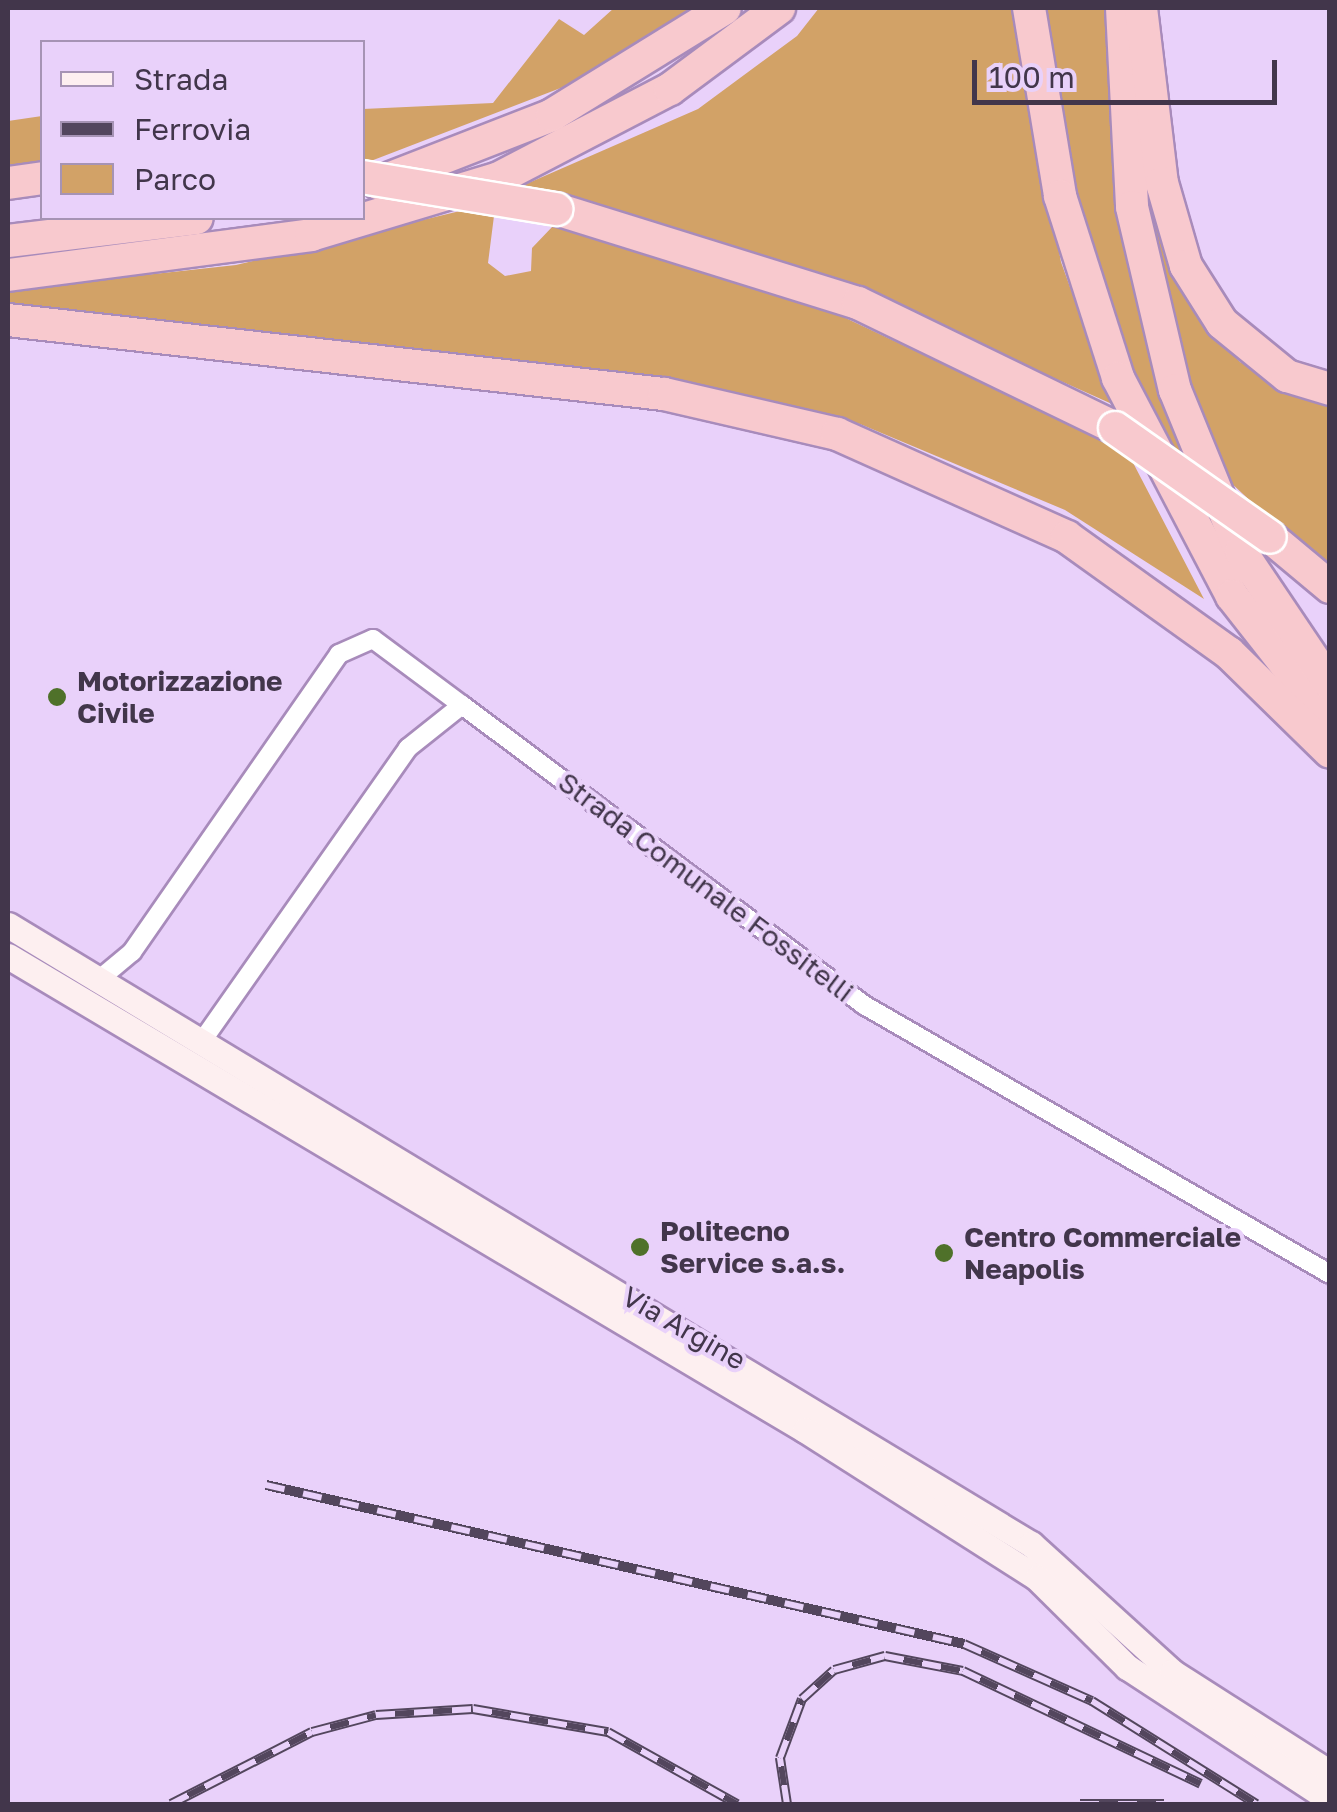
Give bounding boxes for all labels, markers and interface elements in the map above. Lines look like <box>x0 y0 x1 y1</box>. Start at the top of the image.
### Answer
legend <box>40 40 365 220</box>
scale bar <box>977 40 1282 102</box>
text: 100 m <box>989 59 1075 95</box>
text: Strada <box>134 61 228 97</box>
text: Ferrovia <box>134 111 251 147</box>
text: Parco <box>134 161 216 197</box>
place label: Motorizzazione Civile <box>77 664 282 730</box>
marker: Motorizzazione Civile <box>46 686 68 708</box>
street label: Strada Comunale Fossitelli <box>552 765 860 1009</box>
place label: Politecno Service s.a.s. <box>660 1214 845 1280</box>
place label: Centro Commerciale Neapolis <box>964 1220 1241 1286</box>
marker: Politecno Service s.a.s. <box>629 1236 651 1258</box>
marker: Centro Commerciale Neapolis <box>933 1242 955 1264</box>
street label: Via Argine <box>616 1279 752 1377</box>

